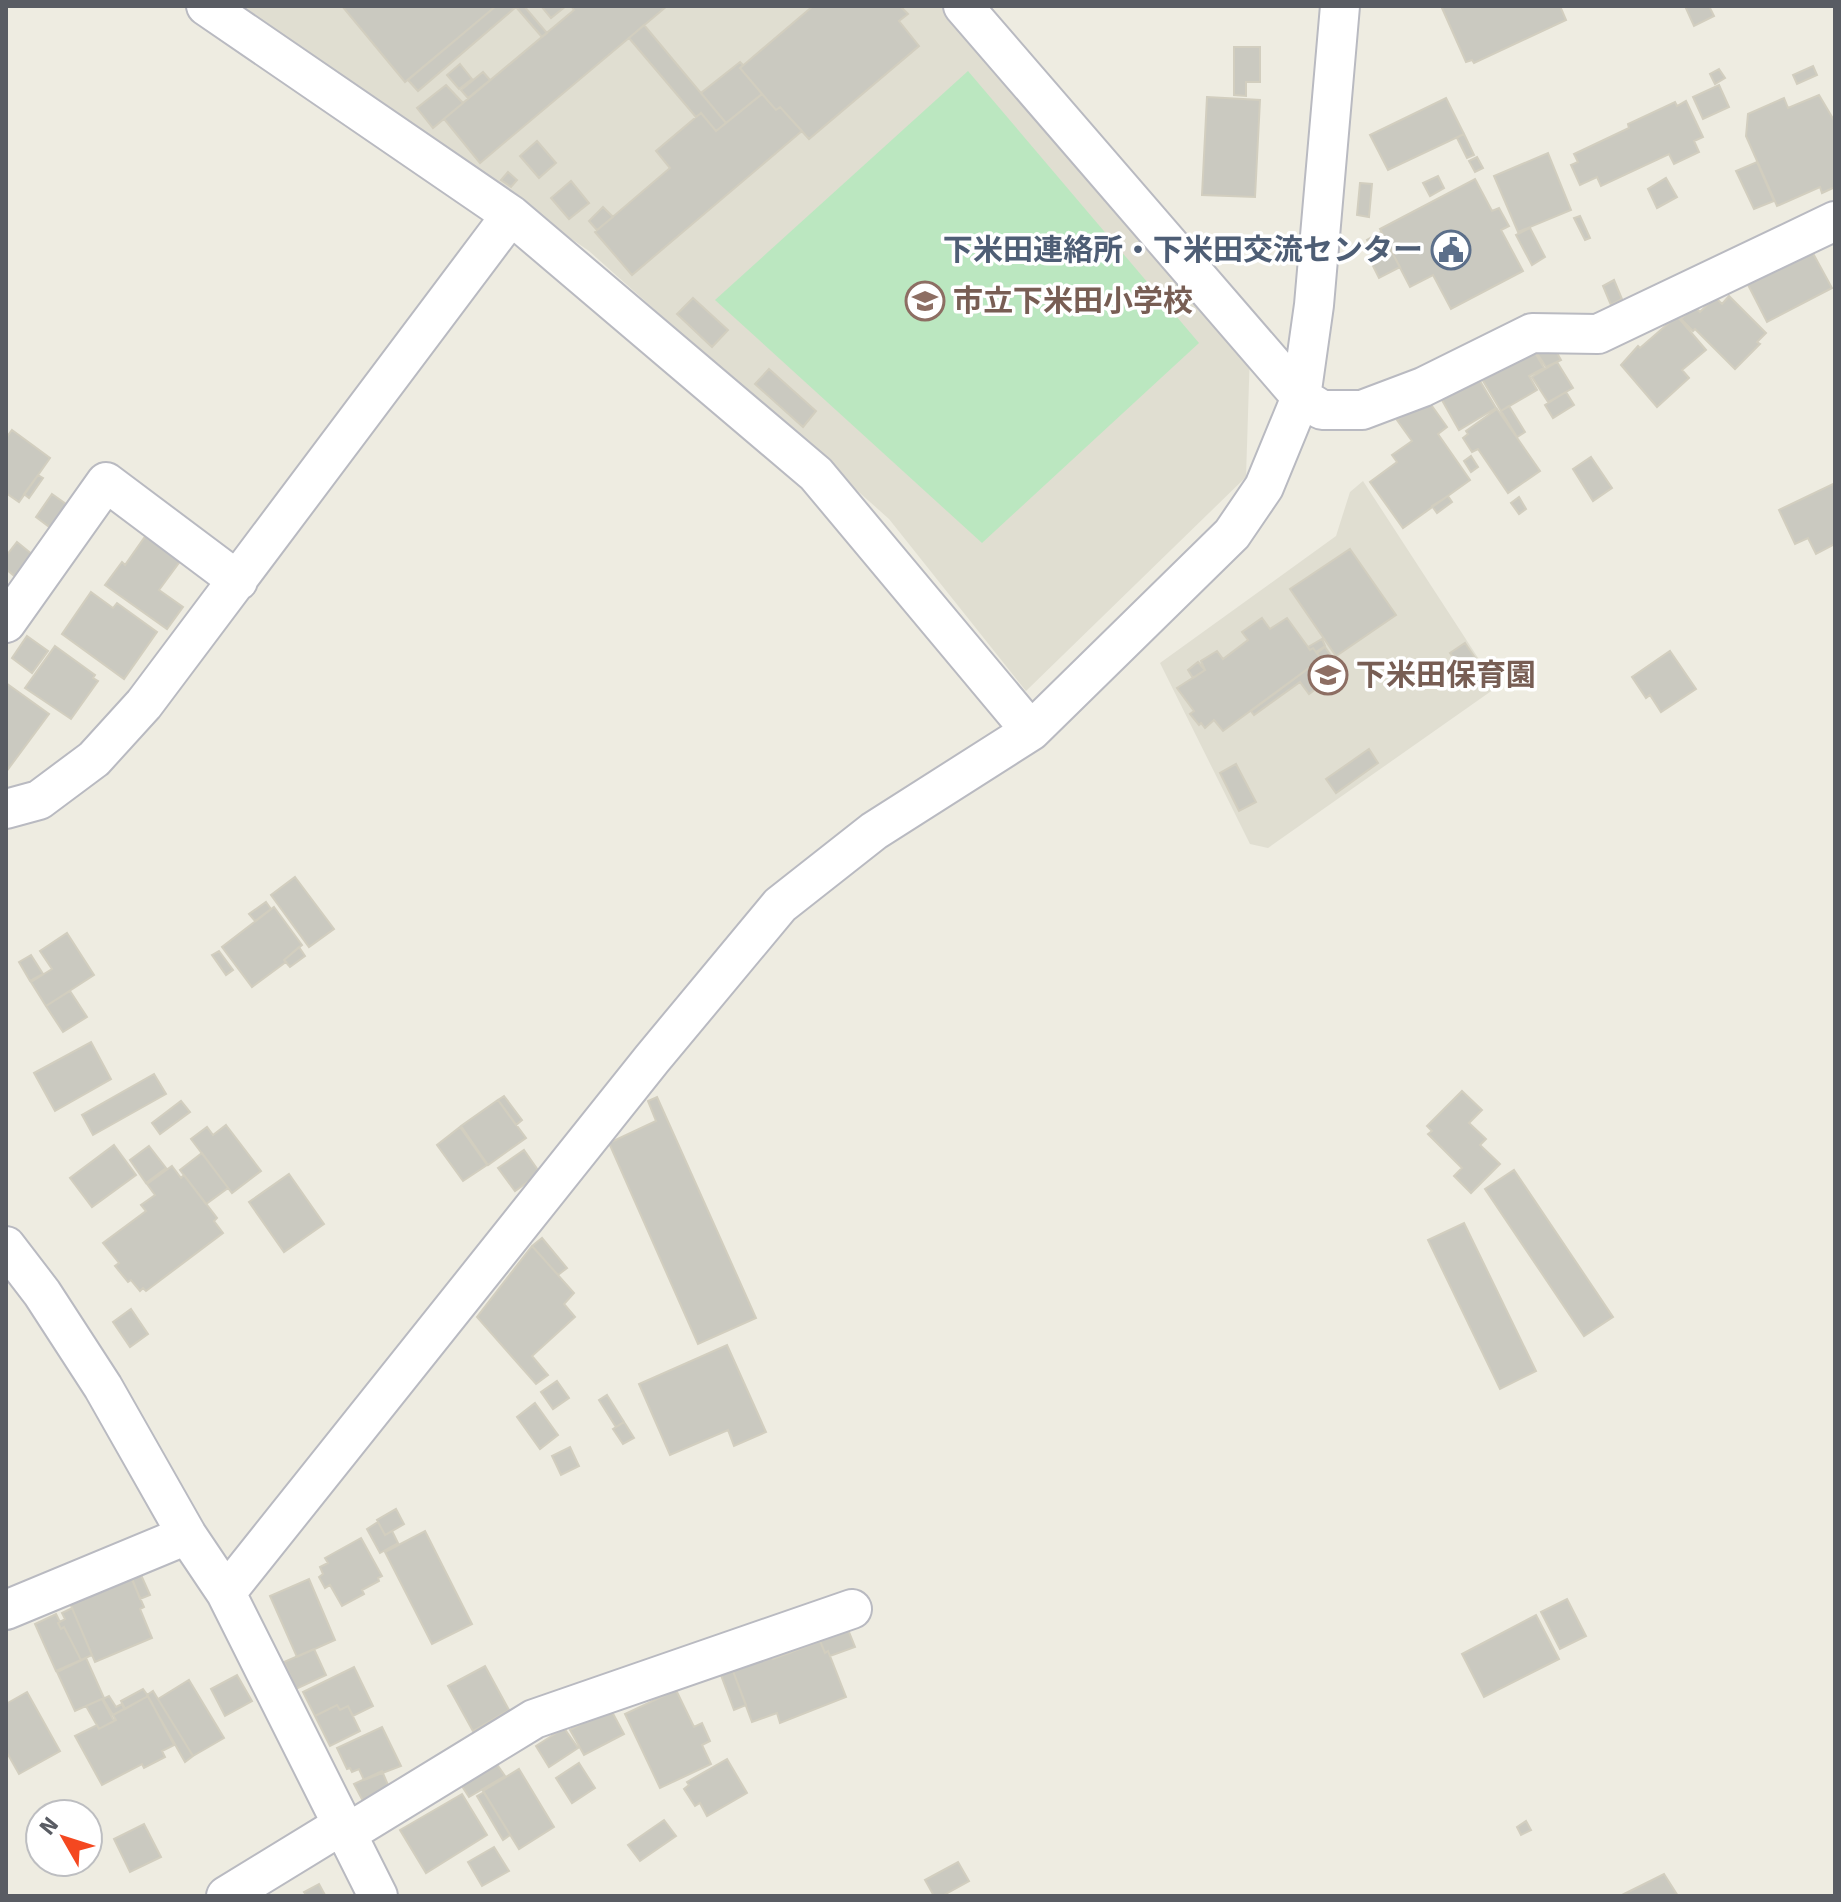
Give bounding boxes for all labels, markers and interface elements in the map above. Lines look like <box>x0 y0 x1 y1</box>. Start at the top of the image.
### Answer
public building icon: 下米田連絡所・下米田交流センター <box>1430 229 1472 271</box>
place label: 下米田連絡所・下米田交流センター <box>943 232 1423 269</box>
school or university icon: 市立下米田小学校 <box>904 280 946 322</box>
place label: 市立下米田小学校 <box>953 283 1193 320</box>
school or university icon: 下米田保育園 <box>1307 654 1349 696</box>
place label: 下米田保育園 <box>1356 657 1536 694</box>
north arrow <box>24 1798 104 1878</box>
text: N <box>34 1811 64 1840</box>

